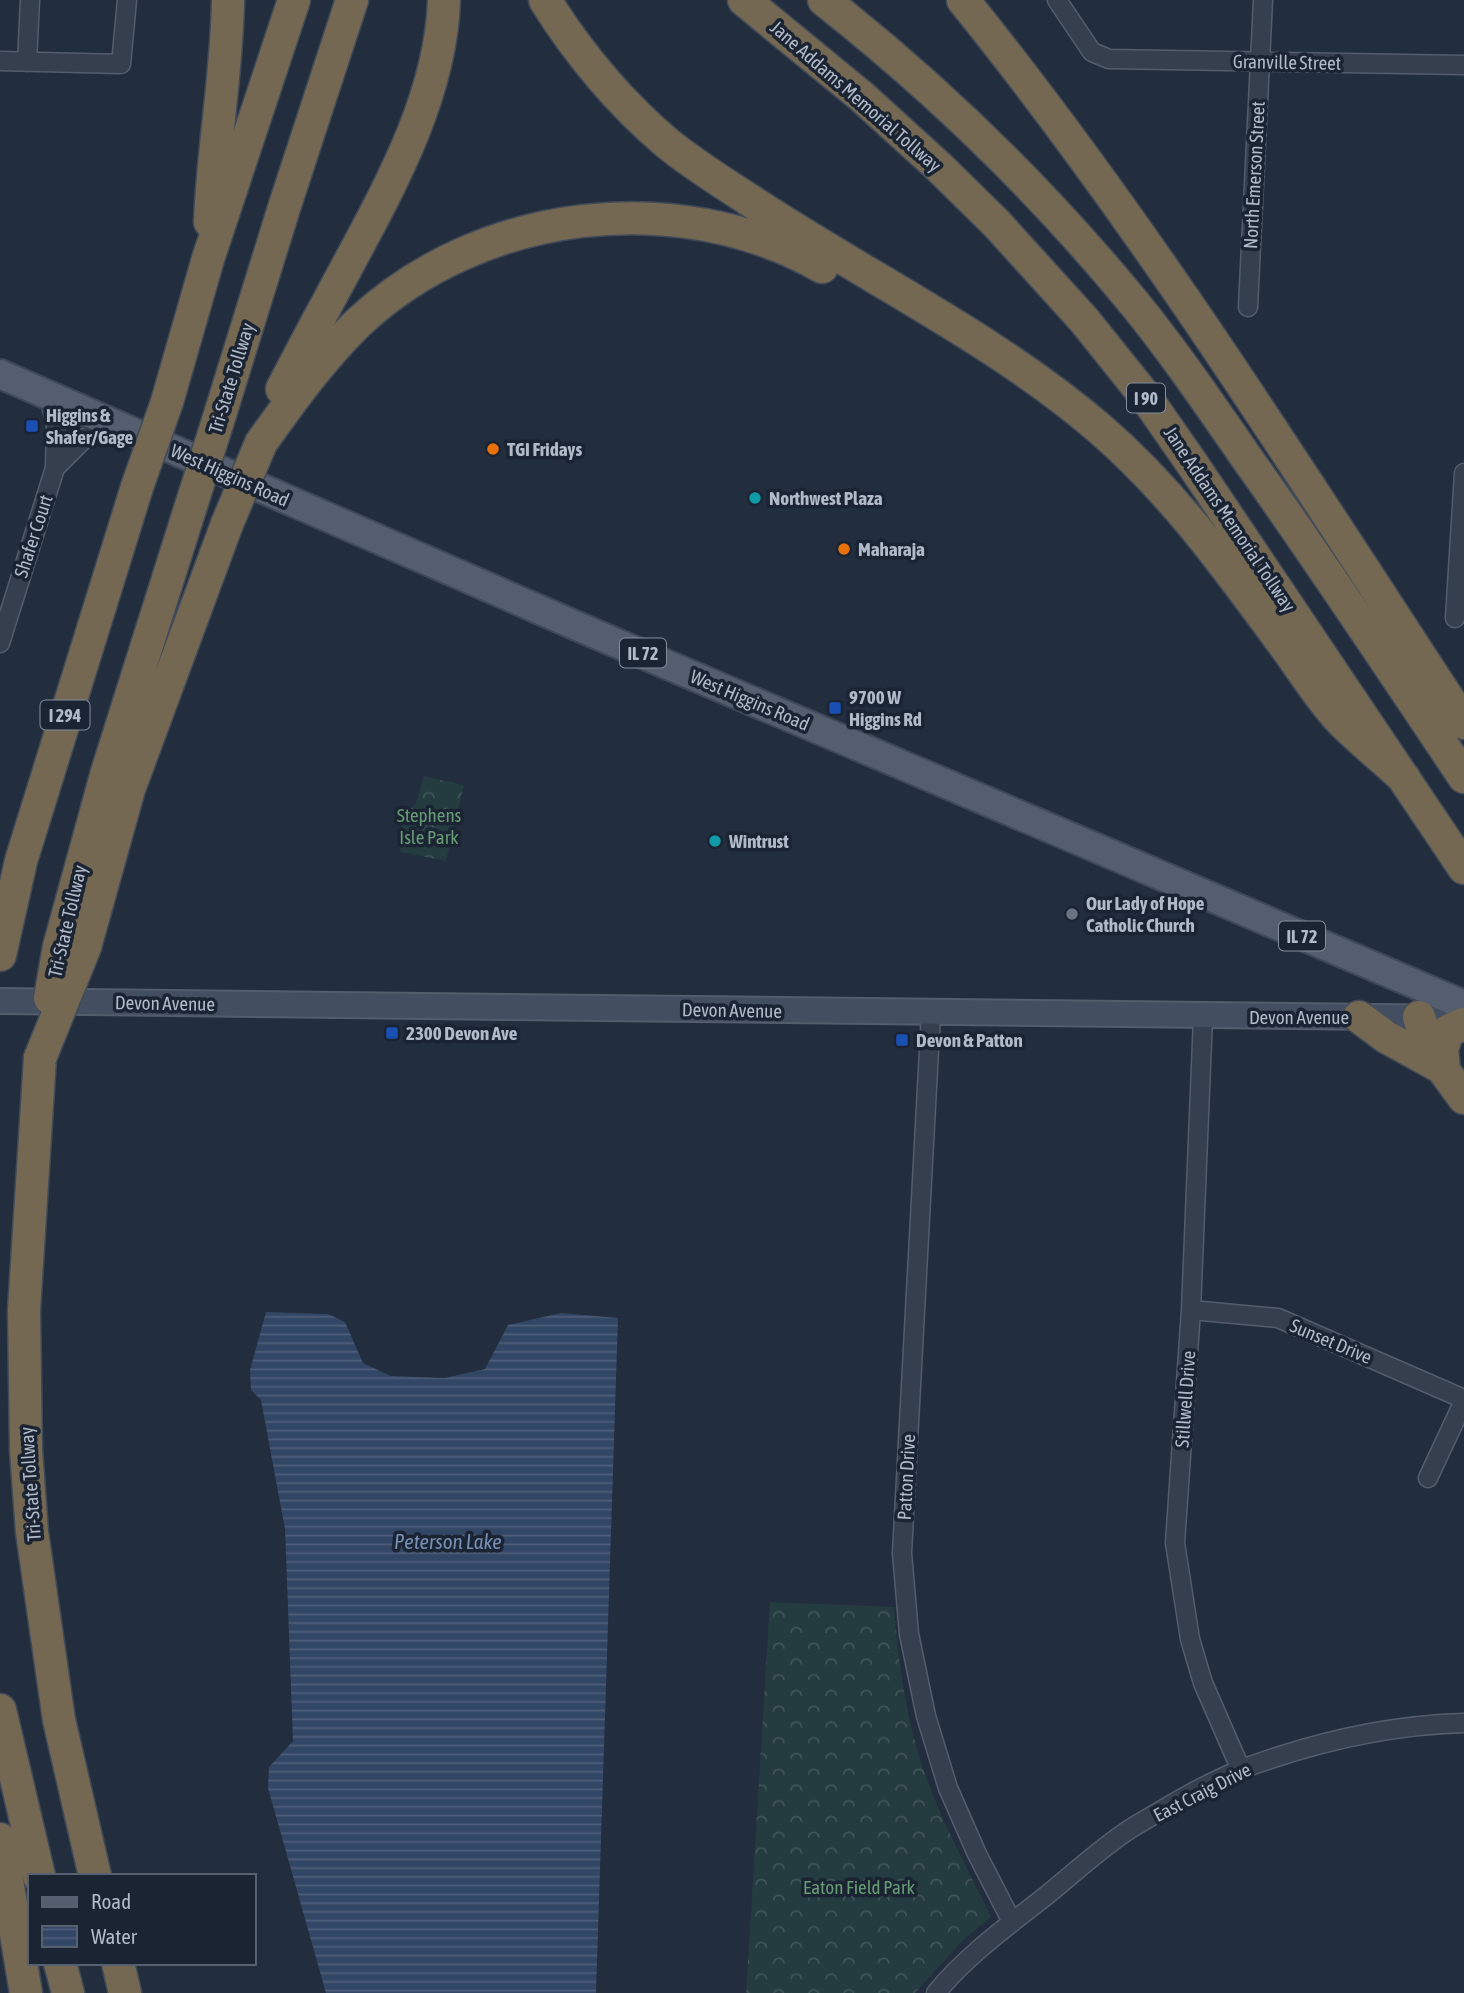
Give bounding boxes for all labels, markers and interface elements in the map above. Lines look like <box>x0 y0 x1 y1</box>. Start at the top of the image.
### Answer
street label: Jane Addams Memorial Tollway <box>766 16 946 176</box>
street label: Granville Street <box>1233 50 1341 74</box>
street label: North Emerson Street <box>1239 101 1269 249</box>
street label: Tri-State Tollway <box>204 320 258 436</box>
road number: I 90 <box>1127 384 1165 412</box>
place label: Higgins & Shafer/Gage <box>46 404 134 448</box>
marker: Higgins & Shafer/Gage <box>24 418 40 434</box>
street label: Jane Addams Memorial Tollway <box>1160 422 1300 616</box>
place label: TGI Fridays <box>507 438 582 460</box>
street label: West Higgins Road <box>167 439 293 511</box>
marker: TGI Fridays <box>485 441 501 457</box>
place label: Northwest Plaza <box>769 487 883 509</box>
marker: Northwest Plaza <box>747 490 763 506</box>
street label: Shafer Court <box>9 492 57 580</box>
place label: Maharaja <box>858 538 925 560</box>
marker: Maharaja <box>836 541 852 557</box>
road number: IL 72 <box>620 638 666 668</box>
street label: West Higgins Road <box>687 665 813 735</box>
place label: 9700 W Higgins Rd <box>849 686 922 730</box>
road number: I 294 <box>41 700 90 730</box>
marker: 9700 W Higgins Rd <box>827 700 843 716</box>
park label: Stephens Isle Park <box>397 804 462 848</box>
place label: Wintrust <box>728 830 789 852</box>
marker: Wintrust <box>707 833 723 849</box>
street label: Tri-State Tollway <box>43 863 91 979</box>
place label: Our Lady of Hope Catholic Church <box>1086 892 1205 936</box>
marker: Our Lady of Hope Catholic Church <box>1064 906 1080 922</box>
road number: IL 72 <box>1279 922 1325 951</box>
street label: Devon Avenue <box>115 991 215 1015</box>
street label: Devon Avenue <box>682 998 782 1022</box>
street label: Devon Avenue <box>1249 1006 1349 1028</box>
place label: 2300 Devon Ave <box>406 1022 518 1044</box>
marker: 2300 Devon Ave <box>384 1025 400 1041</box>
place label: Devon & Patton <box>916 1029 1023 1051</box>
marker: Devon & Patton <box>894 1032 910 1048</box>
street label: Sunset Drive <box>1287 1314 1375 1368</box>
street label: Stillwell Drive <box>1171 1350 1199 1448</box>
street label: Tri-State Tollway <box>15 1426 45 1542</box>
street label: Patton Drive <box>893 1433 919 1521</box>
water label: Peterson Lake <box>394 1529 502 1553</box>
street label: East Craig Drive <box>1150 1758 1254 1826</box>
legend <box>28 1874 256 1965</box>
park label: Eaton Field Park <box>803 1876 916 1898</box>
text: Road <box>91 1889 131 1913</box>
text: Water <box>91 1924 138 1948</box>

